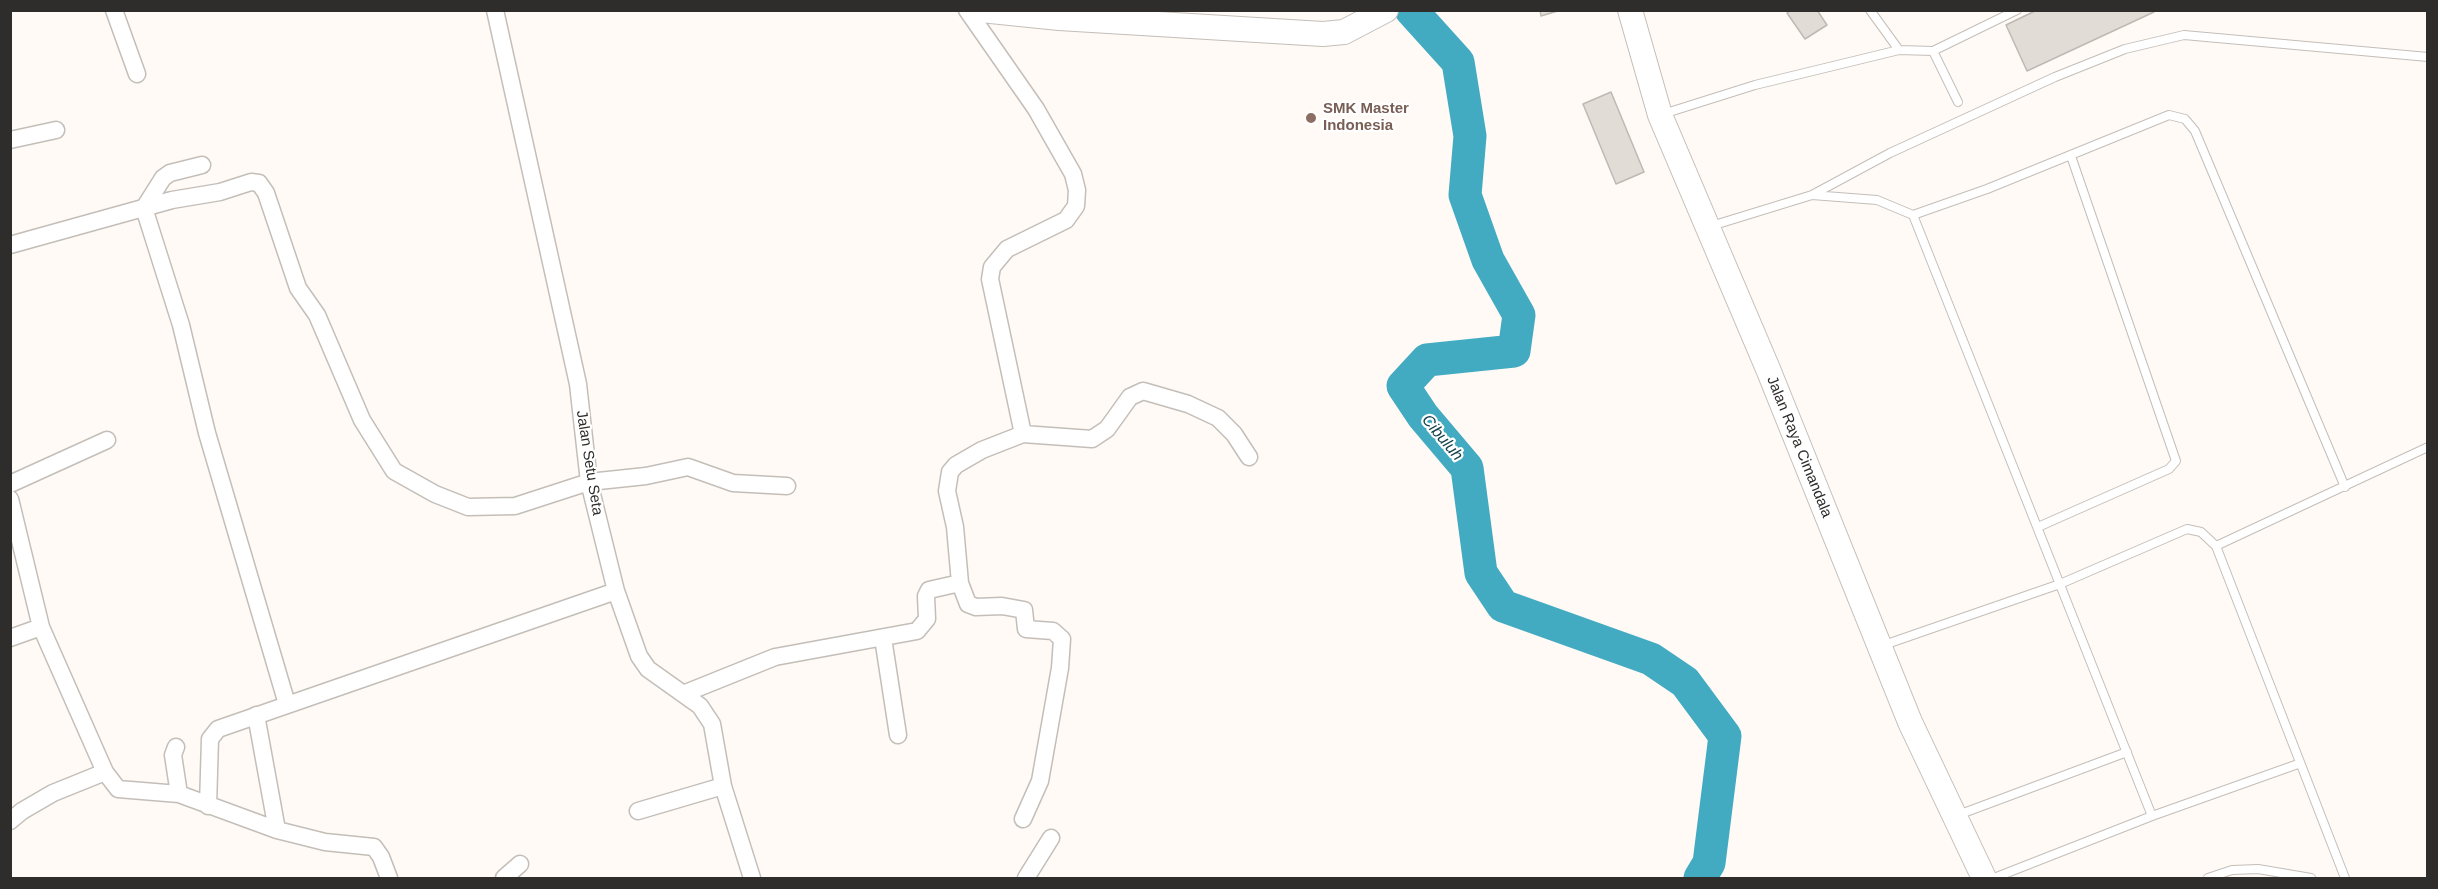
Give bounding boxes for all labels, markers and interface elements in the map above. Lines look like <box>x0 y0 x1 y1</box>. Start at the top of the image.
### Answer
place label: SMK Master Indonesia <box>1323 100 1409 135</box>
marker: SMK Master Indonesia <box>1304 111 1318 125</box>
street label: Jalan Raya Cimandala <box>1762 374 1836 520</box>
street label: Jalan Setu Seta <box>572 409 606 517</box>
water label: Cibuluh <box>1417 411 1467 465</box>

